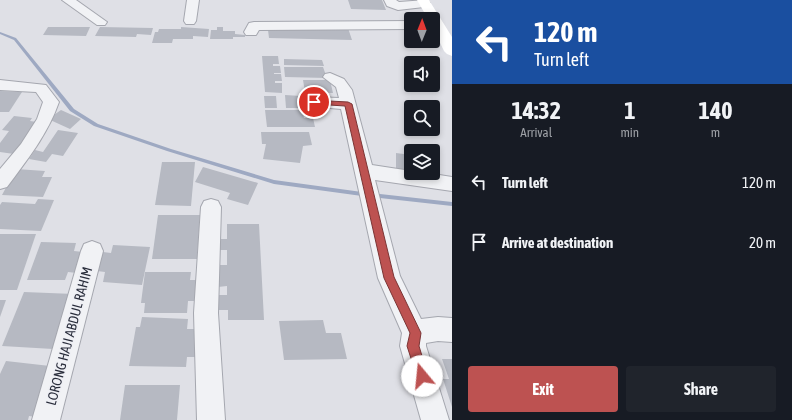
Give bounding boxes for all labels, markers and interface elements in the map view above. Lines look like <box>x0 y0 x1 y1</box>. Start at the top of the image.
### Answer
north arrow <box>404 12 440 48</box>
map controls <box>404 12 440 180</box>
icon: left <box>468 16 520 68</box>
text: 120 m <box>534 16 597 48</box>
text: Turn left <box>534 49 589 70</box>
button: sound <box>404 56 440 92</box>
pin <box>297 85 331 119</box>
icon: arrive <box>303 91 325 113</box>
text: 14:32 <box>512 97 561 124</box>
text: 1 <box>624 97 635 124</box>
text: 140 <box>699 97 732 124</box>
button: search <box>404 100 440 136</box>
text: Arrival <box>520 125 552 140</box>
text: min <box>620 125 639 140</box>
text: m <box>711 125 720 140</box>
button: layers <box>404 144 440 180</box>
icon: left <box>468 171 490 193</box>
text: Turn left <box>502 174 548 191</box>
text: 120 m <box>742 174 776 191</box>
icon: arrive <box>468 231 490 253</box>
text: Arrive at destination <box>502 234 613 251</box>
text: 20 m <box>749 234 776 251</box>
street label: LORONG HAJI ABDUL RAHIM <box>43 265 95 407</box>
position arrow <box>401 355 443 397</box>
button: Exit <box>468 366 618 412</box>
button: Share <box>626 366 776 412</box>

